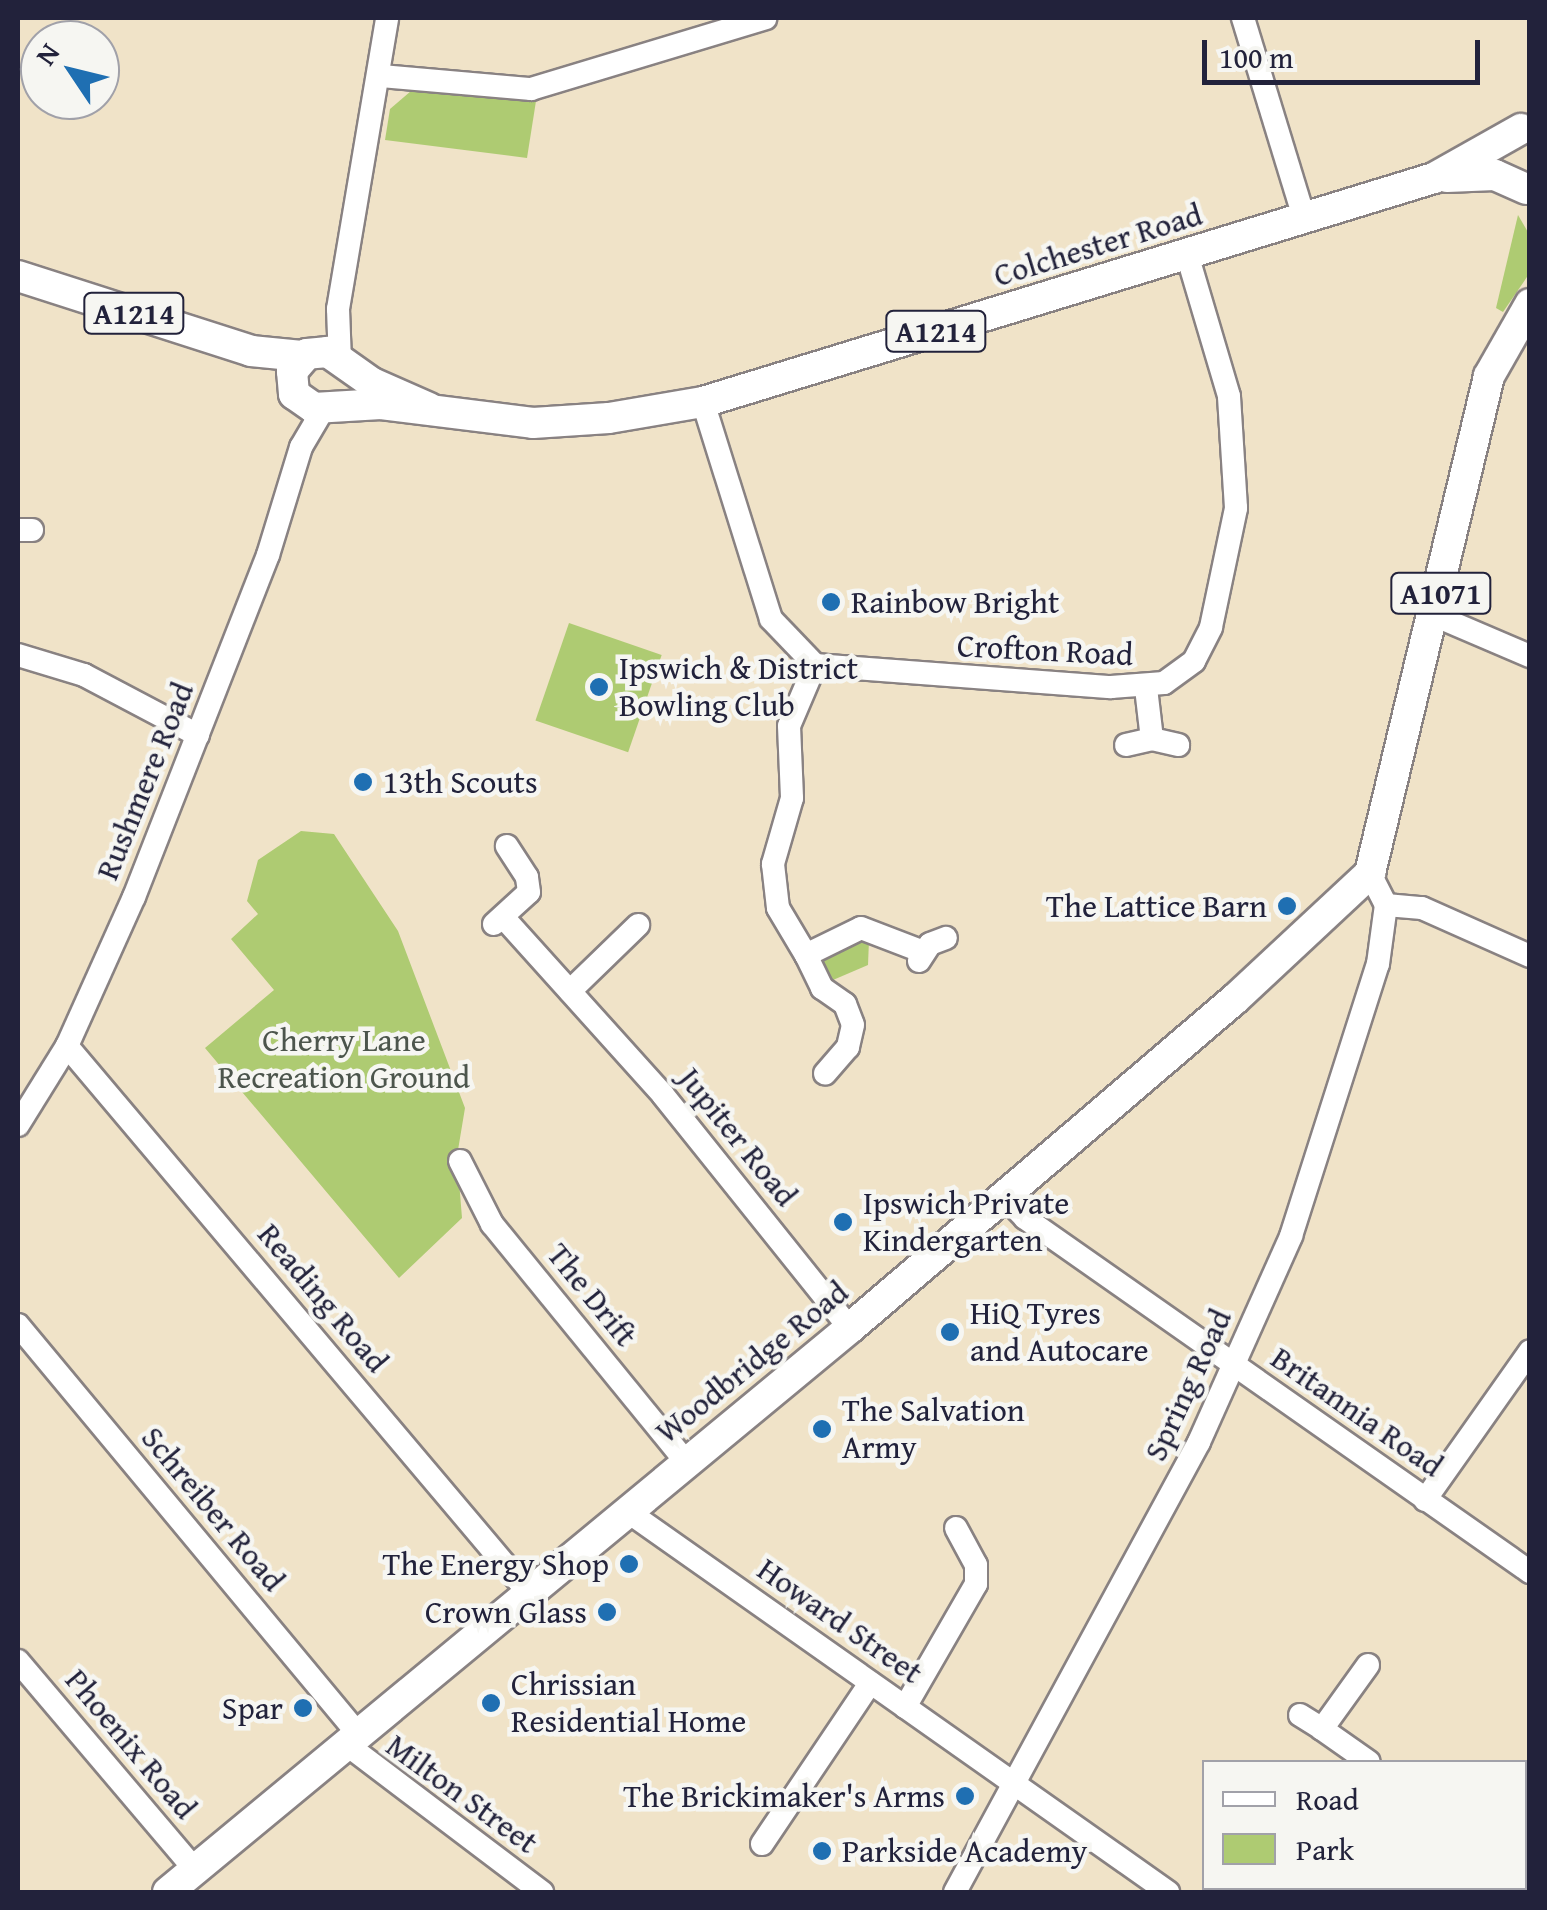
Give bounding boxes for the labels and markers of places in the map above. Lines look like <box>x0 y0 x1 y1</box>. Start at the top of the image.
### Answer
place label: Rainbow Bright <box>851 583 1059 621</box>
marker: Rainbow Bright <box>820 591 842 613</box>
place label: Ipswich & District Bowling Club <box>619 650 858 725</box>
marker: Ipswich & District Bowling Club <box>588 676 610 698</box>
place label: 13th Scouts <box>383 763 538 801</box>
marker: 13th Scouts <box>352 771 374 793</box>
place label: The Lattice Barn <box>1046 887 1267 925</box>
marker: The Lattice Barn <box>1276 895 1298 917</box>
place label: Ipswich Private Kindergarten <box>863 1185 1069 1260</box>
marker: Ipswich Private Kindergarten <box>832 1211 854 1233</box>
place label: HiQ Tyres and Autocare <box>970 1295 1149 1370</box>
marker: HiQ Tyres and Autocare <box>939 1321 961 1343</box>
place label: The Salvation Army <box>842 1392 1025 1467</box>
marker: The Salvation Army <box>811 1418 833 1440</box>
place label: The Energy Shop <box>383 1545 609 1583</box>
marker: The Energy Shop <box>618 1553 640 1575</box>
place label: Crown Glass <box>425 1593 587 1631</box>
marker: Crown Glass <box>596 1601 618 1623</box>
place label: Chrissian Residential Home <box>511 1666 746 1741</box>
place label: Spar <box>222 1689 283 1727</box>
marker: Chrissian Residential Home <box>480 1692 502 1714</box>
marker: Spar <box>292 1697 314 1719</box>
place label: The Brickimaker's Arms <box>623 1777 945 1815</box>
marker: The Brickimaker's Arms <box>954 1785 976 1807</box>
place label: Parkside Academy <box>842 1832 1087 1870</box>
marker: Parkside Academy <box>811 1840 833 1862</box>

